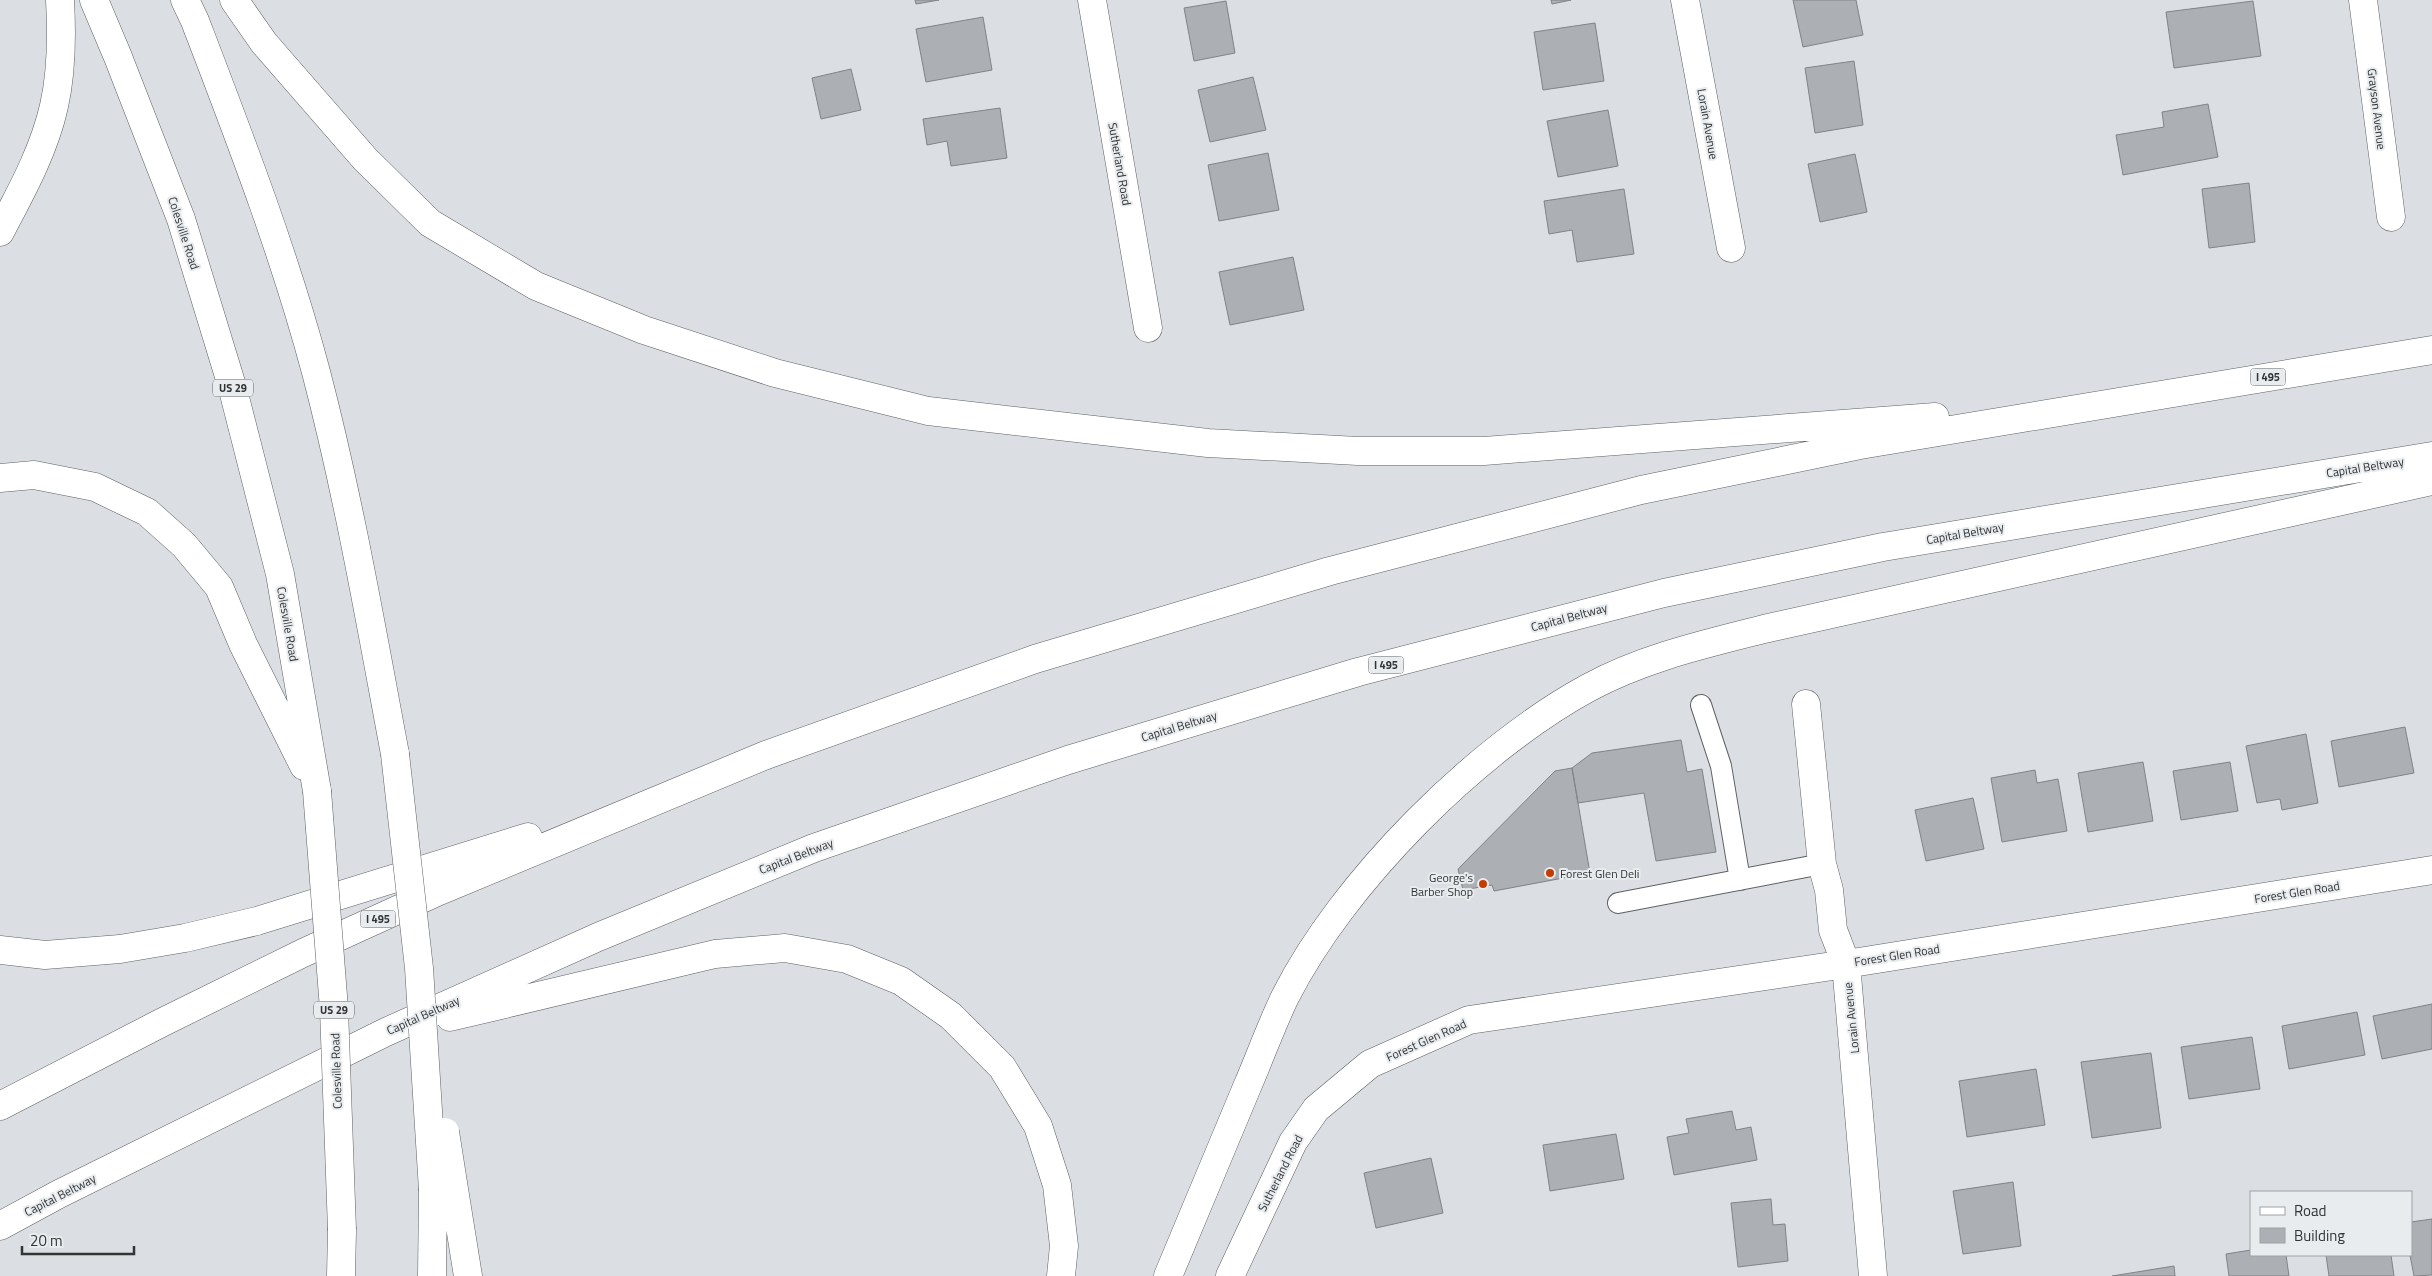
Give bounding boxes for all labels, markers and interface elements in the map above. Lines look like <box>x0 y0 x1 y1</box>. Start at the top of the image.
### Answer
street label: Grayson Avenue <box>2363 67 2391 151</box>
street label: Lorain Avenue <box>1692 87 1724 161</box>
street label: Sutherland Road <box>1103 121 1137 207</box>
street label: Colesville Road <box>163 194 205 272</box>
road number: I 495 <box>2250 368 2286 386</box>
road number: US 29 <box>213 379 253 396</box>
street label: Capital Beltway <box>2325 451 2405 483</box>
street label: Capital Beltway <box>1925 517 2005 549</box>
street label: Colesville Road <box>272 585 304 663</box>
street label: Capital Beltway <box>1529 598 1610 636</box>
road number: I 495 <box>1368 656 1404 674</box>
street label: Capital Beltway <box>1139 705 1219 747</box>
street label: Capital Beltway <box>756 833 836 879</box>
place label: Forest Glen Deli <box>1560 864 1639 883</box>
marker: Forest Glen Deli <box>1544 867 1556 879</box>
place label: George's Barber Shop <box>1411 868 1473 901</box>
street label: Forest Glen Road <box>2253 876 2341 908</box>
marker: George's Barber Shop <box>1477 878 1489 890</box>
road number: I 495 <box>360 911 396 928</box>
street label: Forest Glen Road <box>1853 939 1941 971</box>
street label: Lorain Avenue <box>1838 981 1864 1055</box>
street label: Capital Beltway <box>383 990 463 1040</box>
road number: US 29 <box>314 1002 354 1018</box>
street label: Forest Glen Road <box>1383 1014 1469 1066</box>
street label: Colesville Road <box>325 1033 347 1109</box>
street label: Sutherland Road <box>1252 1131 1308 1215</box>
street label: Capital Beltway <box>21 1169 99 1221</box>
legend <box>2250 1191 2412 1256</box>
text: Road <box>2294 1199 2326 1222</box>
scale bar <box>22 1224 135 1256</box>
text: Building <box>2294 1224 2345 1247</box>
text: 20 m <box>30 1229 63 1252</box>

